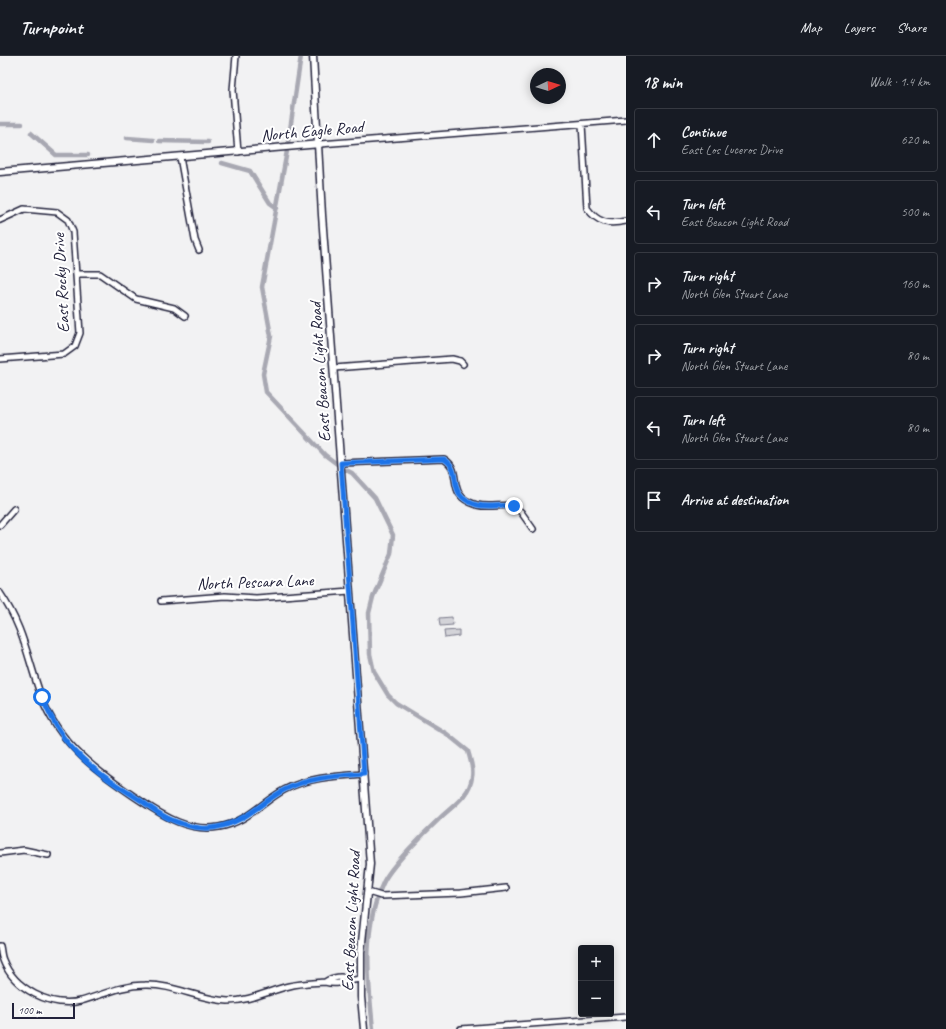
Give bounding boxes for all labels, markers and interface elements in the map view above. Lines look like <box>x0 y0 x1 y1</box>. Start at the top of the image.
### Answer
text: Turnpoint <box>20 16 82 40</box>
text: Map <box>800 19 822 36</box>
text: Layers <box>844 19 875 36</box>
text: Share <box>897 19 926 36</box>
north arrow <box>530 68 566 104</box>
text: 18 min <box>642 72 682 93</box>
text: Walk · 1.4 km <box>869 74 930 90</box>
street label: North Eagle Road <box>260 116 366 146</box>
text: Continue <box>681 123 726 142</box>
icon: ahead <box>643 129 665 151</box>
text: 620 m <box>901 132 929 148</box>
text: East Los Luceros Drive <box>681 142 782 158</box>
text: Turn left <box>681 195 724 214</box>
icon: left <box>643 201 665 223</box>
text: 500 m <box>901 204 929 220</box>
text: East Beacon Light Road <box>681 214 788 230</box>
street label: East Rocky Drive <box>48 231 74 333</box>
text: Turn right <box>681 267 734 286</box>
icon: right <box>643 273 665 295</box>
text: 160 m <box>901 276 929 292</box>
text: North Glen Stuart Lane <box>681 286 787 302</box>
street label: East Beacon Light Road <box>304 298 335 443</box>
text: Turn right <box>681 339 734 358</box>
icon: right <box>643 345 665 367</box>
text: 80 m <box>907 348 929 364</box>
text: North Glen Stuart Lane <box>681 358 787 374</box>
text: Turn left <box>681 411 724 430</box>
icon: left <box>643 417 665 439</box>
text: 80 m <box>907 420 929 436</box>
text: North Glen Stuart Lane <box>681 430 787 446</box>
icon: arrive <box>643 489 665 511</box>
text: Arrive at destination <box>681 491 788 510</box>
route end <box>505 497 523 515</box>
street label: North Pescara Lane <box>196 569 315 595</box>
route start <box>33 688 51 706</box>
street label: East Beacon Light Road <box>337 847 365 991</box>
map controls <box>578 945 614 1017</box>
button: + <box>578 945 614 981</box>
button: − <box>578 981 614 1017</box>
scale bar <box>12 1001 75 1020</box>
text: 100 m <box>18 1003 42 1017</box>

